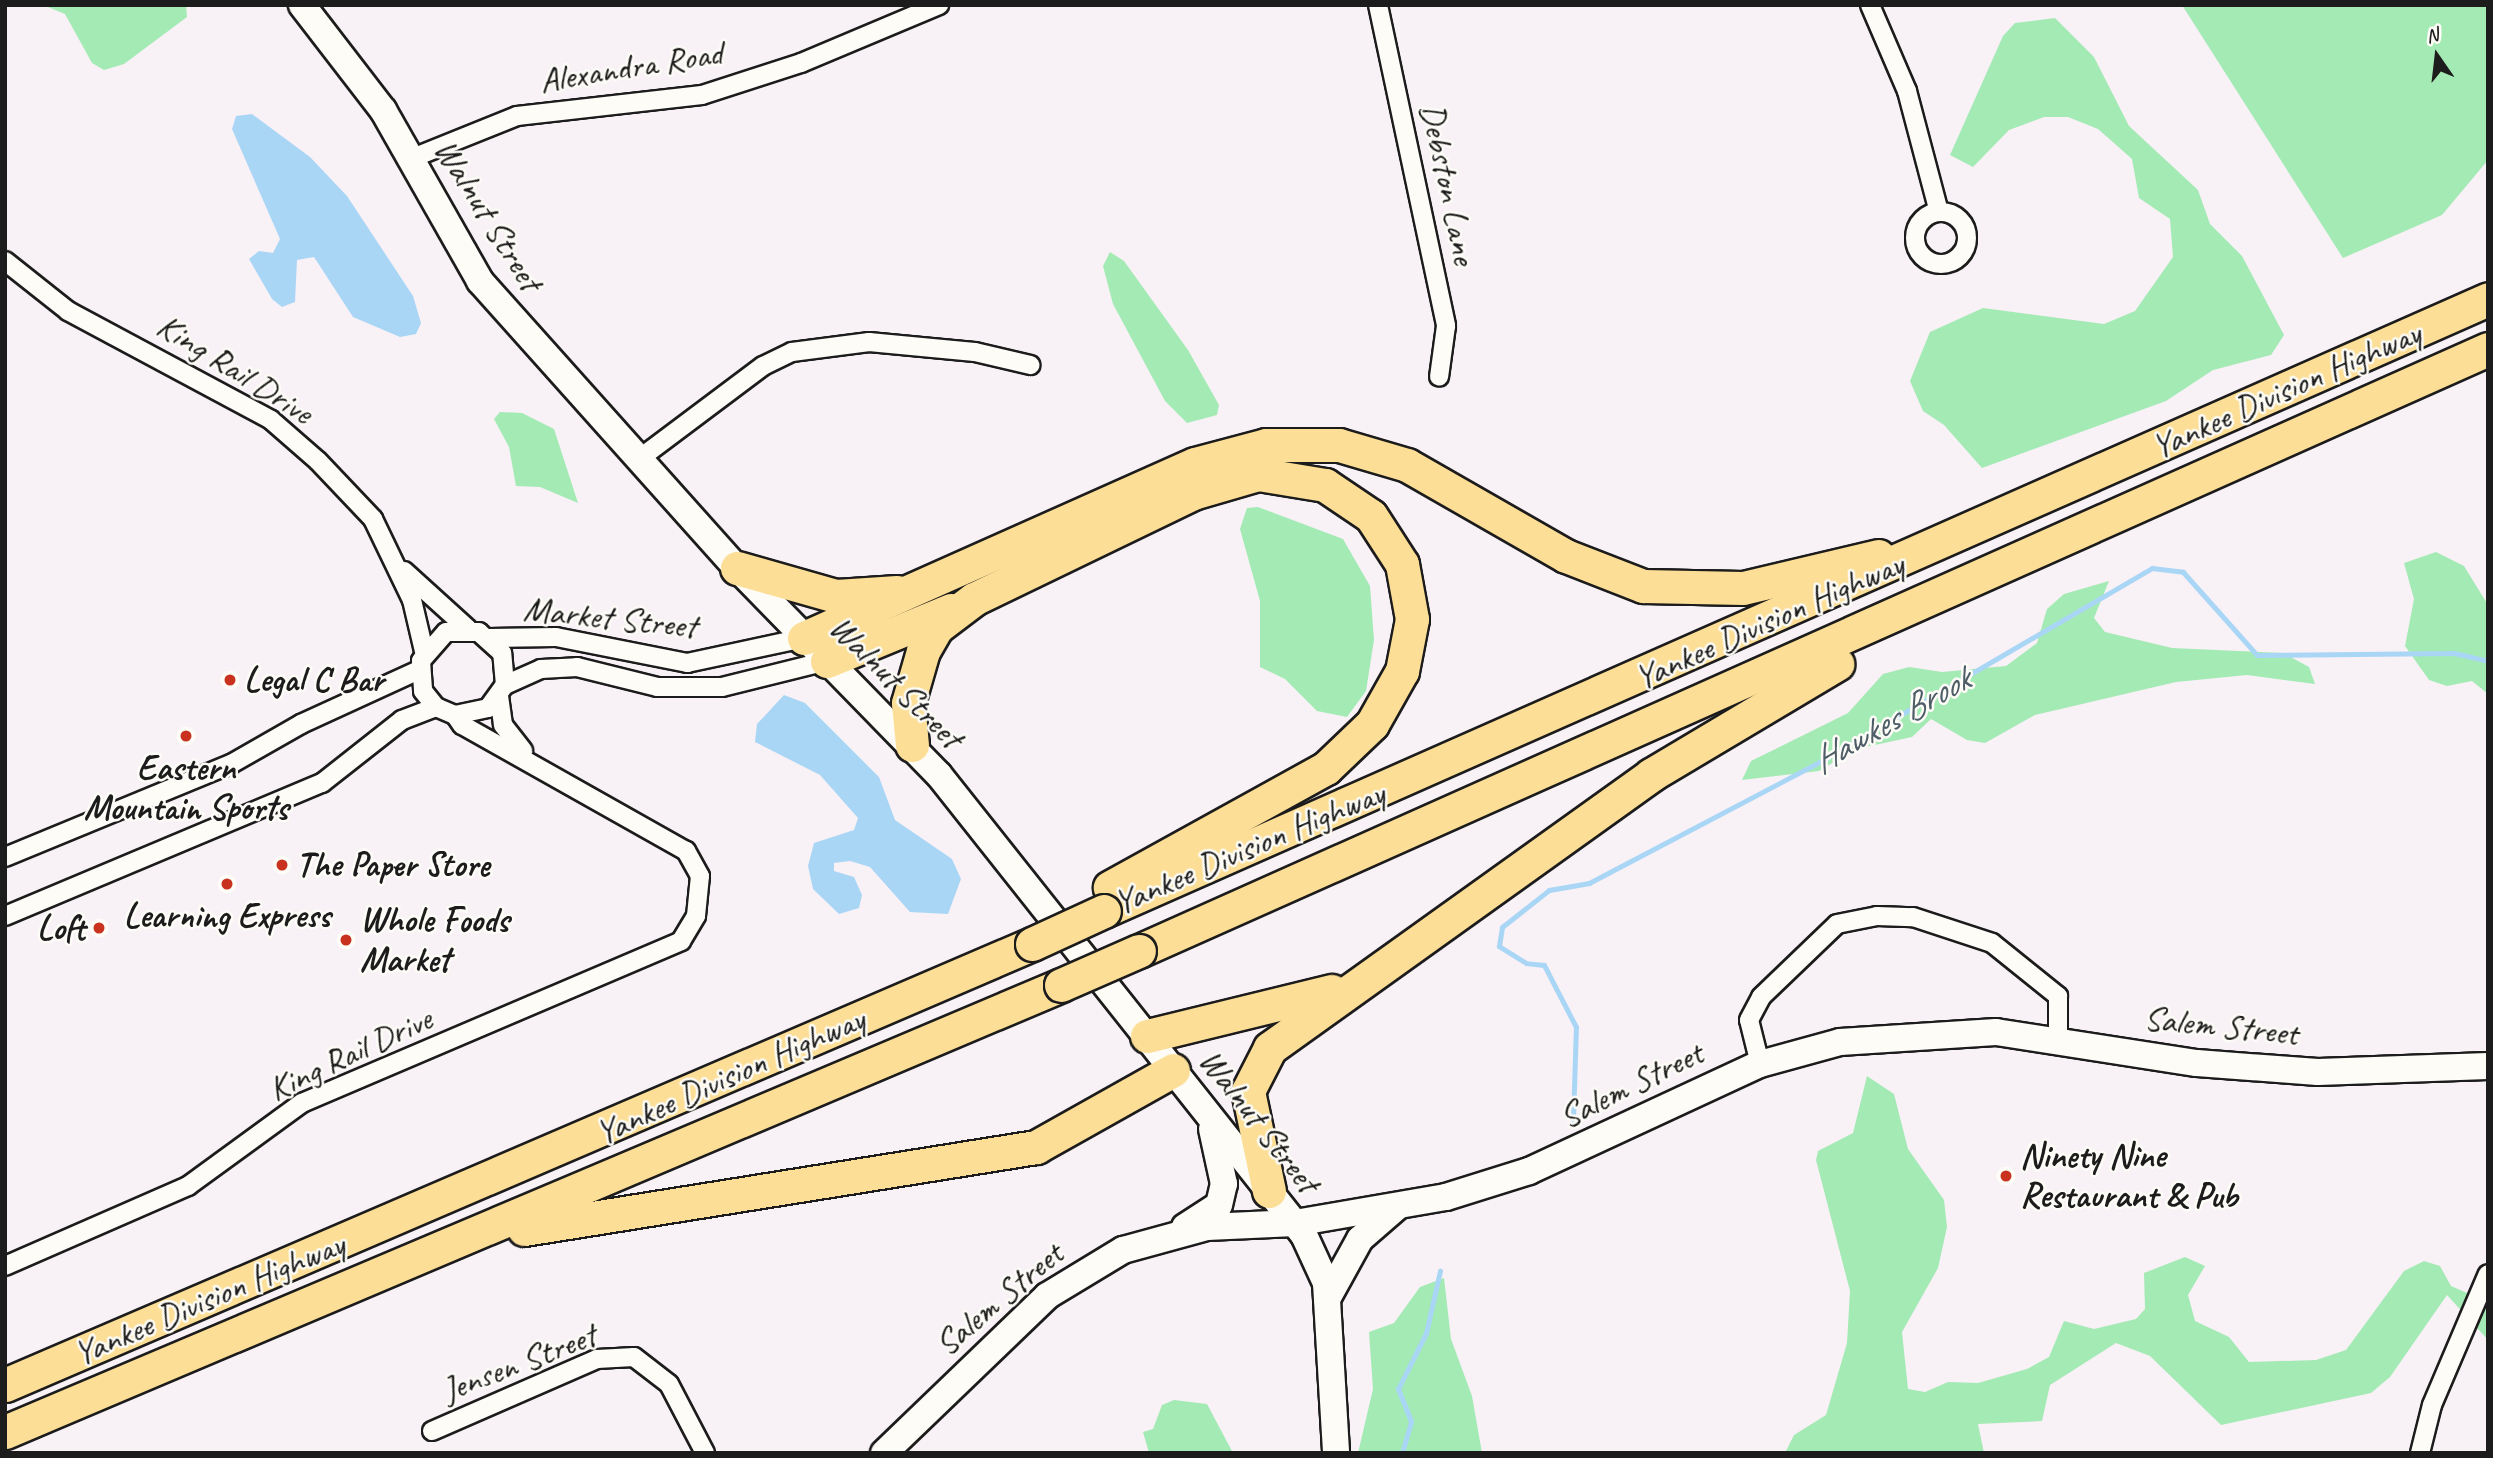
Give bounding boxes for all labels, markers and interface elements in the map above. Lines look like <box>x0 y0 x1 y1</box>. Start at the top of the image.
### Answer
north arrow <box>2402 21 2472 91</box>
text: N <box>2423 23 2441 49</box>
street label: Alexandra Road <box>537 32 725 102</box>
street label: Debston Lane <box>1410 99 1486 269</box>
street label: Walnut Street <box>425 131 551 299</box>
street label: King Rail Drive <box>148 304 322 434</box>
street label: Yankee Division Highway <box>2145 312 2427 468</box>
street label: Yankee Division Highway <box>1628 543 1910 699</box>
street label: Market Street <box>522 588 698 648</box>
street label: Walnut Street <box>821 607 971 757</box>
water label: Hawkes Brook <box>1804 657 1978 783</box>
place label: Legal C Bar <box>244 659 384 701</box>
marker: Legal C Bar <box>222 672 238 688</box>
marker: Eastern Mountain Sports <box>178 728 194 744</box>
place label: Eastern Mountain Sports <box>84 747 288 829</box>
street label: Yankee Division Highway <box>1107 772 1391 924</box>
place label: The Paper Store <box>296 844 493 886</box>
marker: The Paper Store <box>274 857 290 873</box>
marker: Learning Express <box>219 876 235 892</box>
place label: Learning Express <box>124 895 330 937</box>
place label: Whole Foods Market <box>360 899 509 981</box>
place label: Loft <box>37 907 85 949</box>
marker: Loft <box>91 920 107 936</box>
marker: Whole Foods Market <box>338 932 354 948</box>
street label: King Rail Drive <box>260 997 440 1111</box>
street label: Salem Street <box>2142 997 2300 1055</box>
street label: Yankee Division Highway <box>589 998 871 1154</box>
street label: Salem Street <box>1552 1032 1710 1138</box>
street label: Walnut Street <box>1190 1041 1328 1201</box>
place label: Ninety Nine Restaurant & Pub <box>2020 1135 2238 1217</box>
marker: Ninety Nine Restaurant & Pub <box>1998 1168 2014 1184</box>
street label: Yankee Division Highway <box>67 1223 351 1375</box>
street label: Salem Street <box>926 1233 1072 1365</box>
street label: Jensen Street <box>436 1315 602 1411</box>

